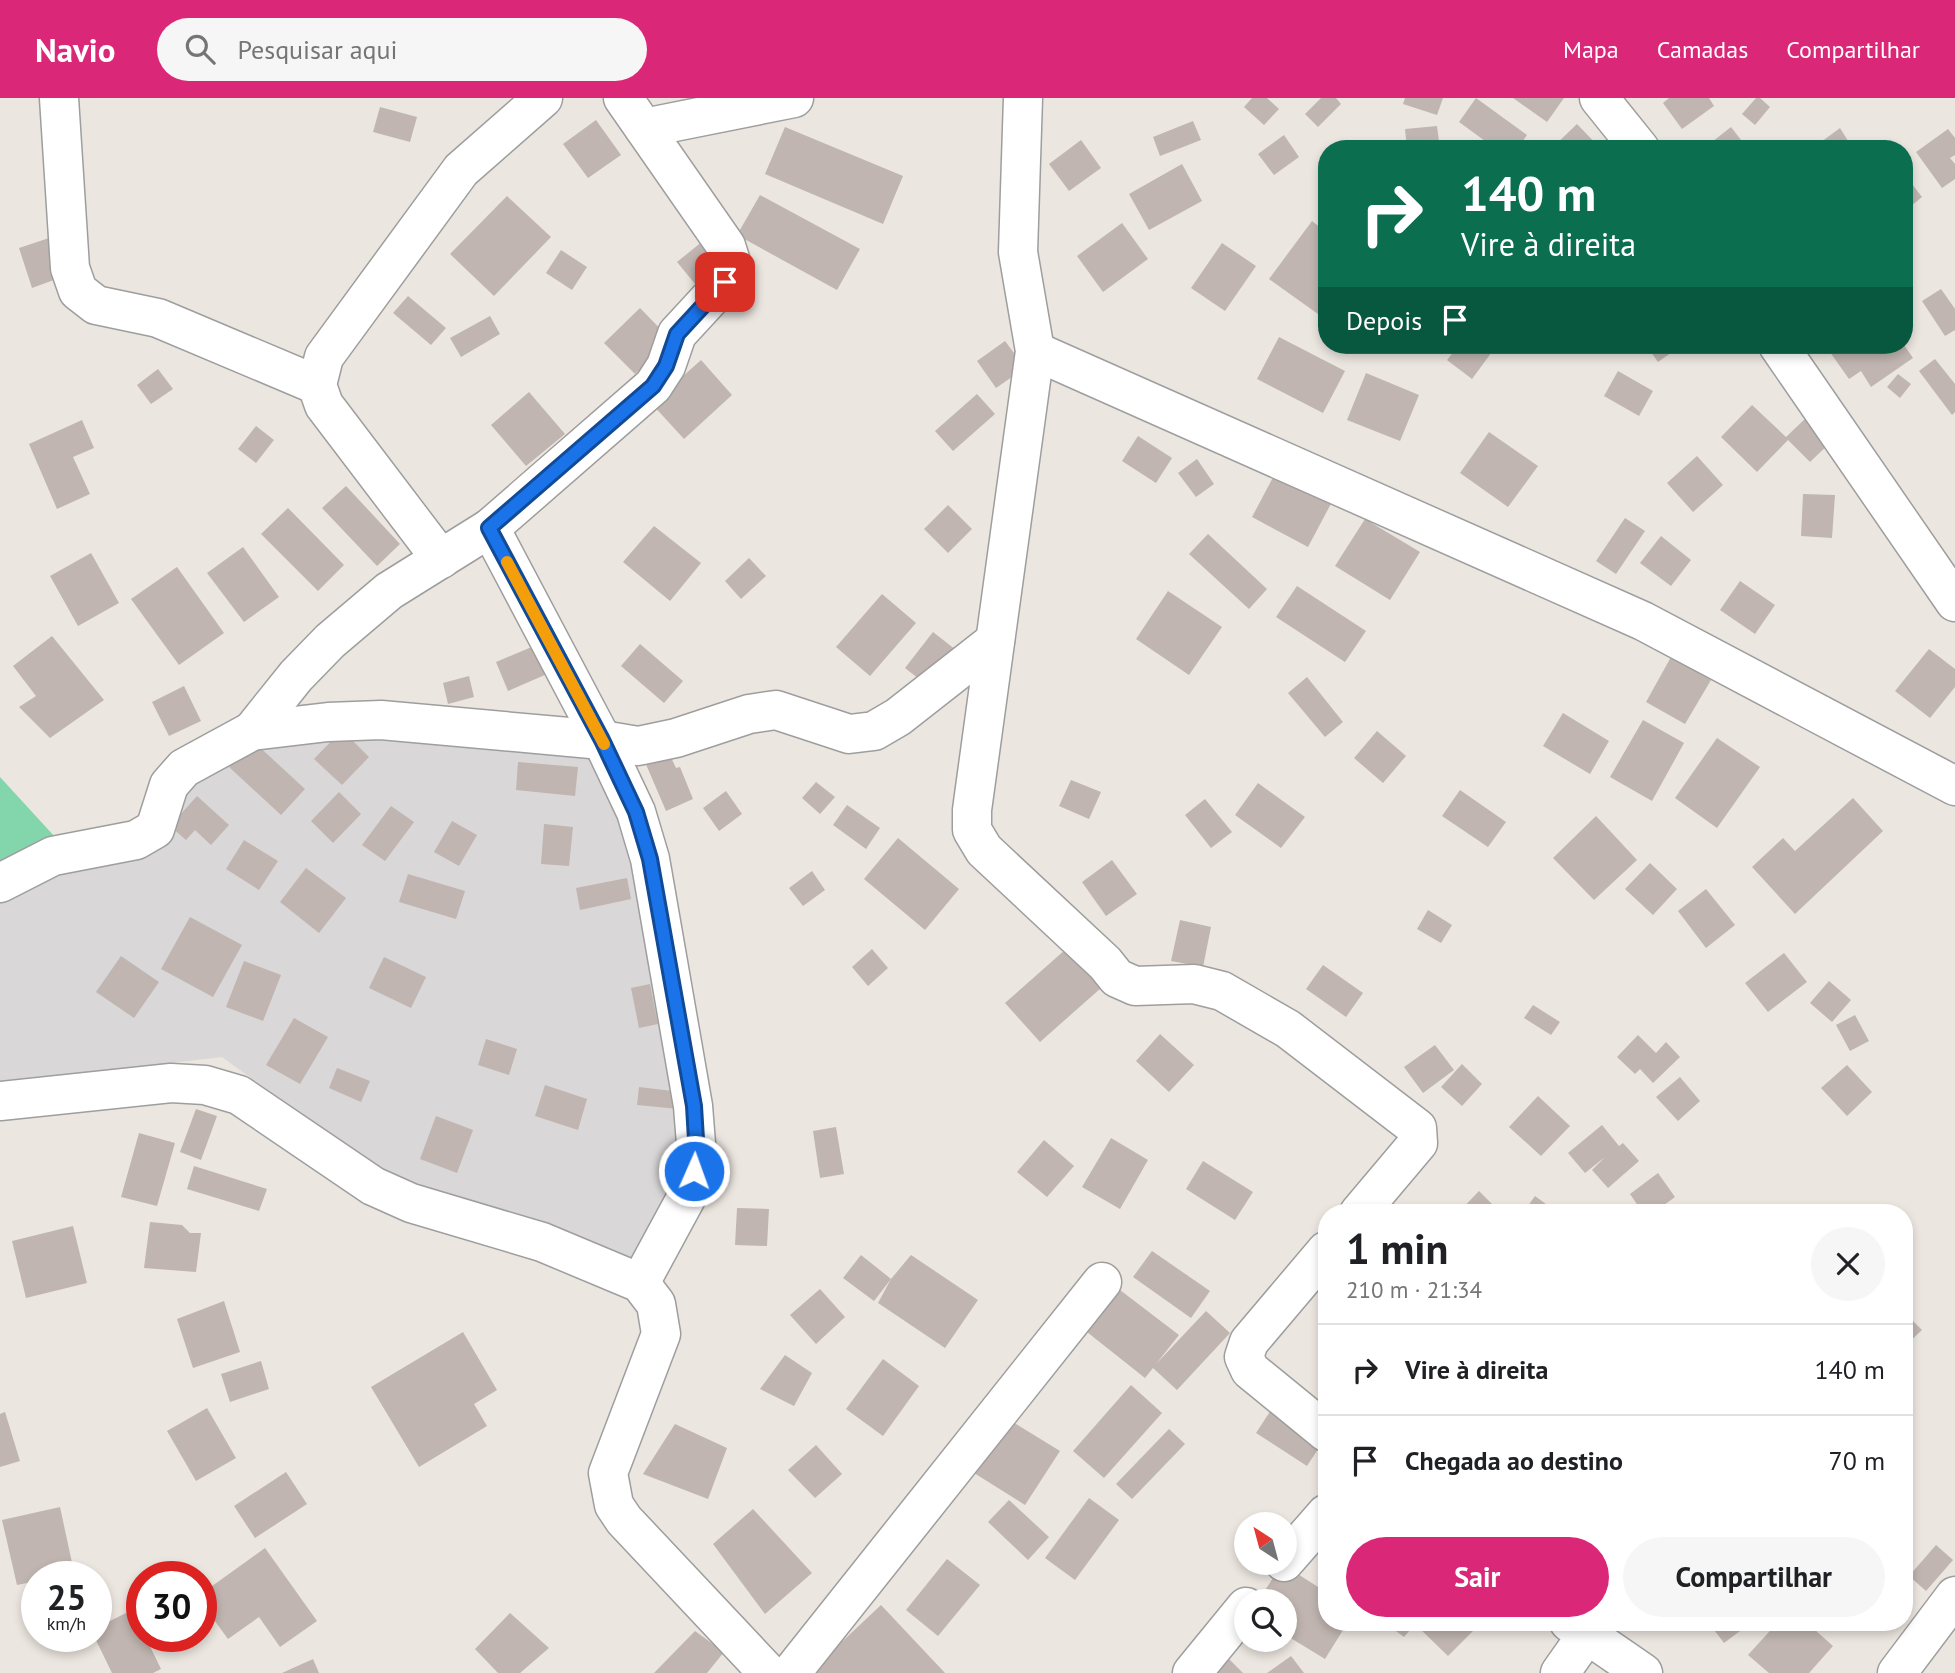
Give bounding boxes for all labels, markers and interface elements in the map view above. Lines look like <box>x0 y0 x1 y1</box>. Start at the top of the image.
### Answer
search box <box>157 18 647 81</box>
text: Navio <box>35 28 115 71</box>
icon: search <box>181 30 219 68</box>
text: Pesquisar aqui <box>237 33 398 66</box>
text: Mapa <box>1563 34 1619 65</box>
text: Camadas <box>1657 34 1748 65</box>
text: Compartilhar <box>1786 34 1920 65</box>
text: 140 m <box>1461 161 1596 225</box>
icon: right <box>1346 168 1437 259</box>
text: Vire à direita <box>1461 223 1636 265</box>
pin <box>695 252 755 312</box>
icon: arrive <box>706 263 744 301</box>
icon: arrive <box>1436 301 1474 339</box>
text: Depois <box>1346 304 1422 337</box>
position arrow <box>657 1134 731 1208</box>
text: 1 min <box>1346 1221 1448 1276</box>
button: close <box>1811 1227 1885 1301</box>
text: 210 m · 21:34 <box>1346 1275 1482 1304</box>
icon: right <box>1346 1351 1384 1389</box>
text: Vire à direita <box>1405 1353 1548 1386</box>
text: 140 m <box>1814 1353 1885 1386</box>
icon: arrive <box>1346 1442 1384 1480</box>
text: Chegada ao destino <box>1405 1444 1623 1477</box>
text: 70 m <box>1829 1444 1885 1477</box>
north arrow <box>1234 1512 1297 1575</box>
map controls <box>1234 1512 1297 1652</box>
button: Sair <box>1346 1537 1609 1617</box>
button: Compartilhar <box>1623 1537 1885 1617</box>
speed limit sign: 30 <box>126 1561 217 1652</box>
text: 25 <box>47 1574 86 1620</box>
button: search <box>1234 1589 1297 1652</box>
text: km/h <box>47 1612 86 1635</box>

